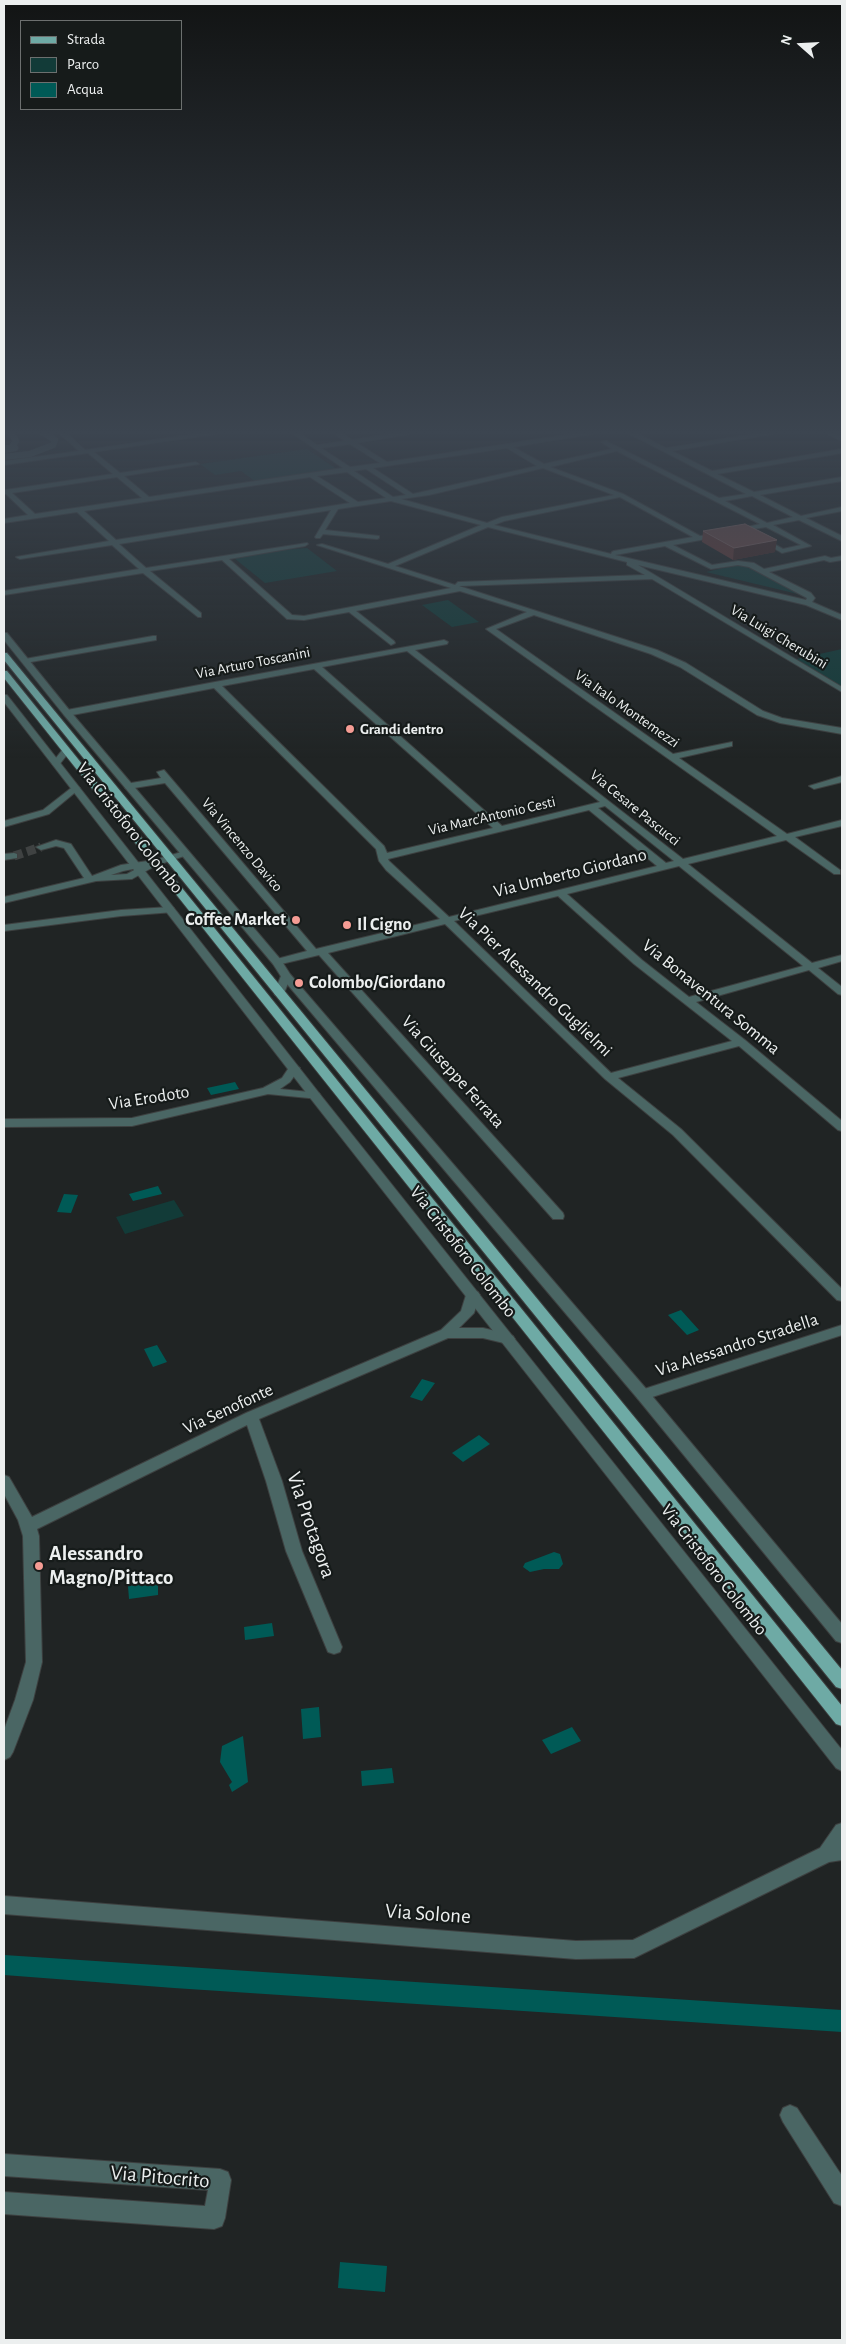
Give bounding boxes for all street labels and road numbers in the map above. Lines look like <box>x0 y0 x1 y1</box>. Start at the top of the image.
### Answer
street label: Via Luigi Cherubini <box>727 601 831 673</box>
street label: Via Arturo Toscanini <box>194 643 312 683</box>
street label: Via Italo Montemezzi <box>571 666 683 752</box>
street label: Via Cristoforo Colombo <box>72 758 188 898</box>
street label: Via Cesare Pascucci <box>586 766 684 850</box>
street label: Via Marc'Antonio Cesti <box>427 793 557 839</box>
street label: Via Vincenzo Davico <box>197 794 287 896</box>
street label: Via Umberto Giordano <box>491 844 649 902</box>
street label: Via Pier Alessandro Guglielmi <box>453 903 617 1061</box>
street label: Via Bonaventura Somma <box>638 935 784 1059</box>
street label: Via Giuseppe Ferrata <box>397 1011 509 1133</box>
street label: Via Erodoto <box>107 1081 191 1115</box>
street label: Via Cristoforo Colombo <box>405 1182 521 1322</box>
street label: Via Alessandro Stradella <box>653 1309 821 1381</box>
street label: Via Senofonte <box>180 1379 276 1439</box>
street label: Via Protagora <box>281 1469 341 1581</box>
street label: Via Cristoforo Colombo <box>656 1500 772 1640</box>
street label: Via Solone <box>384 1898 472 1930</box>
street label: Via Pitocrito <box>109 2160 211 2194</box>

